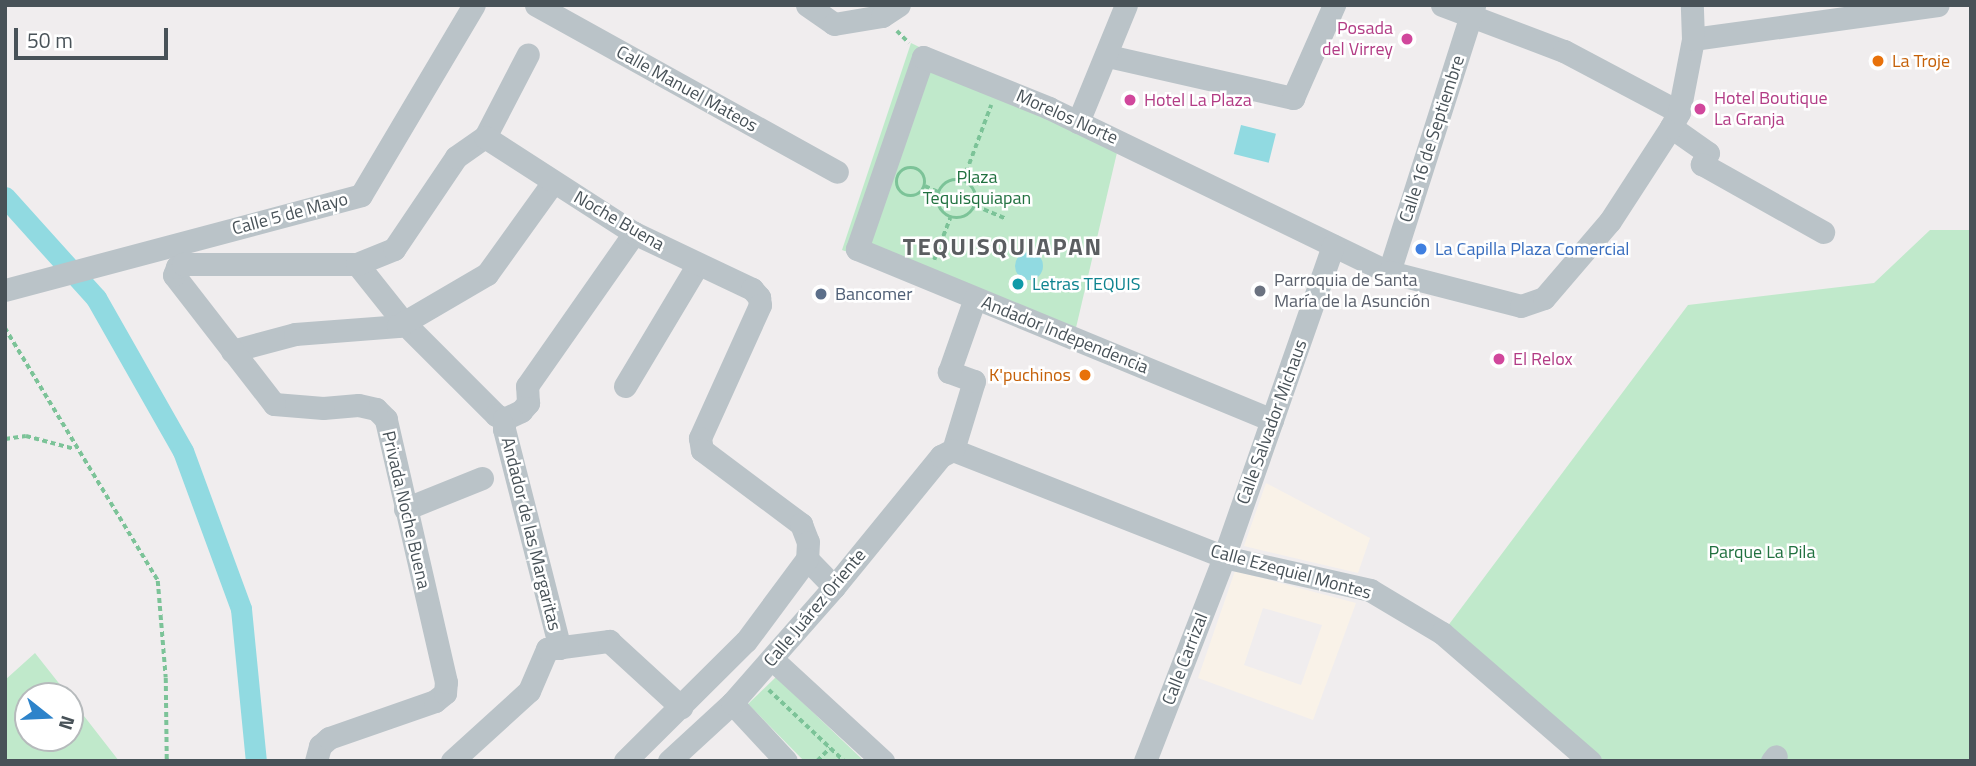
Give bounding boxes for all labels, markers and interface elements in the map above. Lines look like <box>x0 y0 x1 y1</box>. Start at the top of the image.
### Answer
scale bar <box>18 14 172 58</box>
place label: Posada del Virrey <box>1322 18 1393 60</box>
text: 50 m <box>27 24 73 56</box>
marker: Posada del Virrey <box>1399 31 1415 47</box>
street label: Calle Manuel Mateos <box>613 41 761 137</box>
place label: La Troje <box>1892 50 1950 72</box>
street label: Calle 16 de Septiembre <box>1395 53 1469 225</box>
marker: La Troje <box>1870 53 1886 69</box>
street label: Morelos Norte <box>1013 85 1121 149</box>
place label: Hotel Boutique La Granja <box>1714 88 1828 130</box>
place label: Hotel La Plaza <box>1144 89 1252 111</box>
marker: Hotel La Plaza <box>1122 92 1138 108</box>
marker: Hotel Boutique La Granja <box>1692 101 1708 117</box>
park label: Plaza Tequisquiapan <box>923 167 1031 210</box>
street label: Noche Buena <box>570 187 668 255</box>
street label: Calle 5 de Mayo <box>230 188 350 240</box>
district label: TEQUISQUIAPAN <box>904 233 1102 261</box>
place label: La Capilla Plaza Comercial <box>1435 238 1629 260</box>
marker: La Capilla Plaza Comercial <box>1413 241 1429 257</box>
place label: Parroquia de Santa María de la Asunción <box>1274 270 1430 312</box>
place label: Letras TEQUIS <box>1032 273 1140 295</box>
marker: Letras TEQUIS <box>1010 276 1026 292</box>
place label: Bancomer <box>835 283 912 305</box>
marker: Parroquia de Santa María de la Asunción <box>1252 283 1268 299</box>
marker: Bancomer <box>813 286 829 302</box>
street label: Andador Independencia <box>978 292 1152 378</box>
street label: Calle Salvador Michaus <box>1232 337 1312 507</box>
place label: El Relox <box>1513 348 1573 370</box>
marker: El Relox <box>1491 351 1507 367</box>
place label: K'puchinos <box>989 364 1071 386</box>
marker: K'puchinos <box>1077 367 1093 383</box>
street label: Privada Noche Buena <box>377 429 435 591</box>
street label: Andador de las Margaritas <box>496 435 566 633</box>
street label: Calle Ezequiel Montes <box>1208 540 1374 604</box>
park label: Parque La Pila <box>1708 541 1816 563</box>
street label: Calle Juárez Oriente <box>759 545 871 671</box>
street label: Calle Carrizal <box>1158 610 1212 708</box>
north arrow <box>14 682 84 752</box>
text: N <box>52 712 83 734</box>

